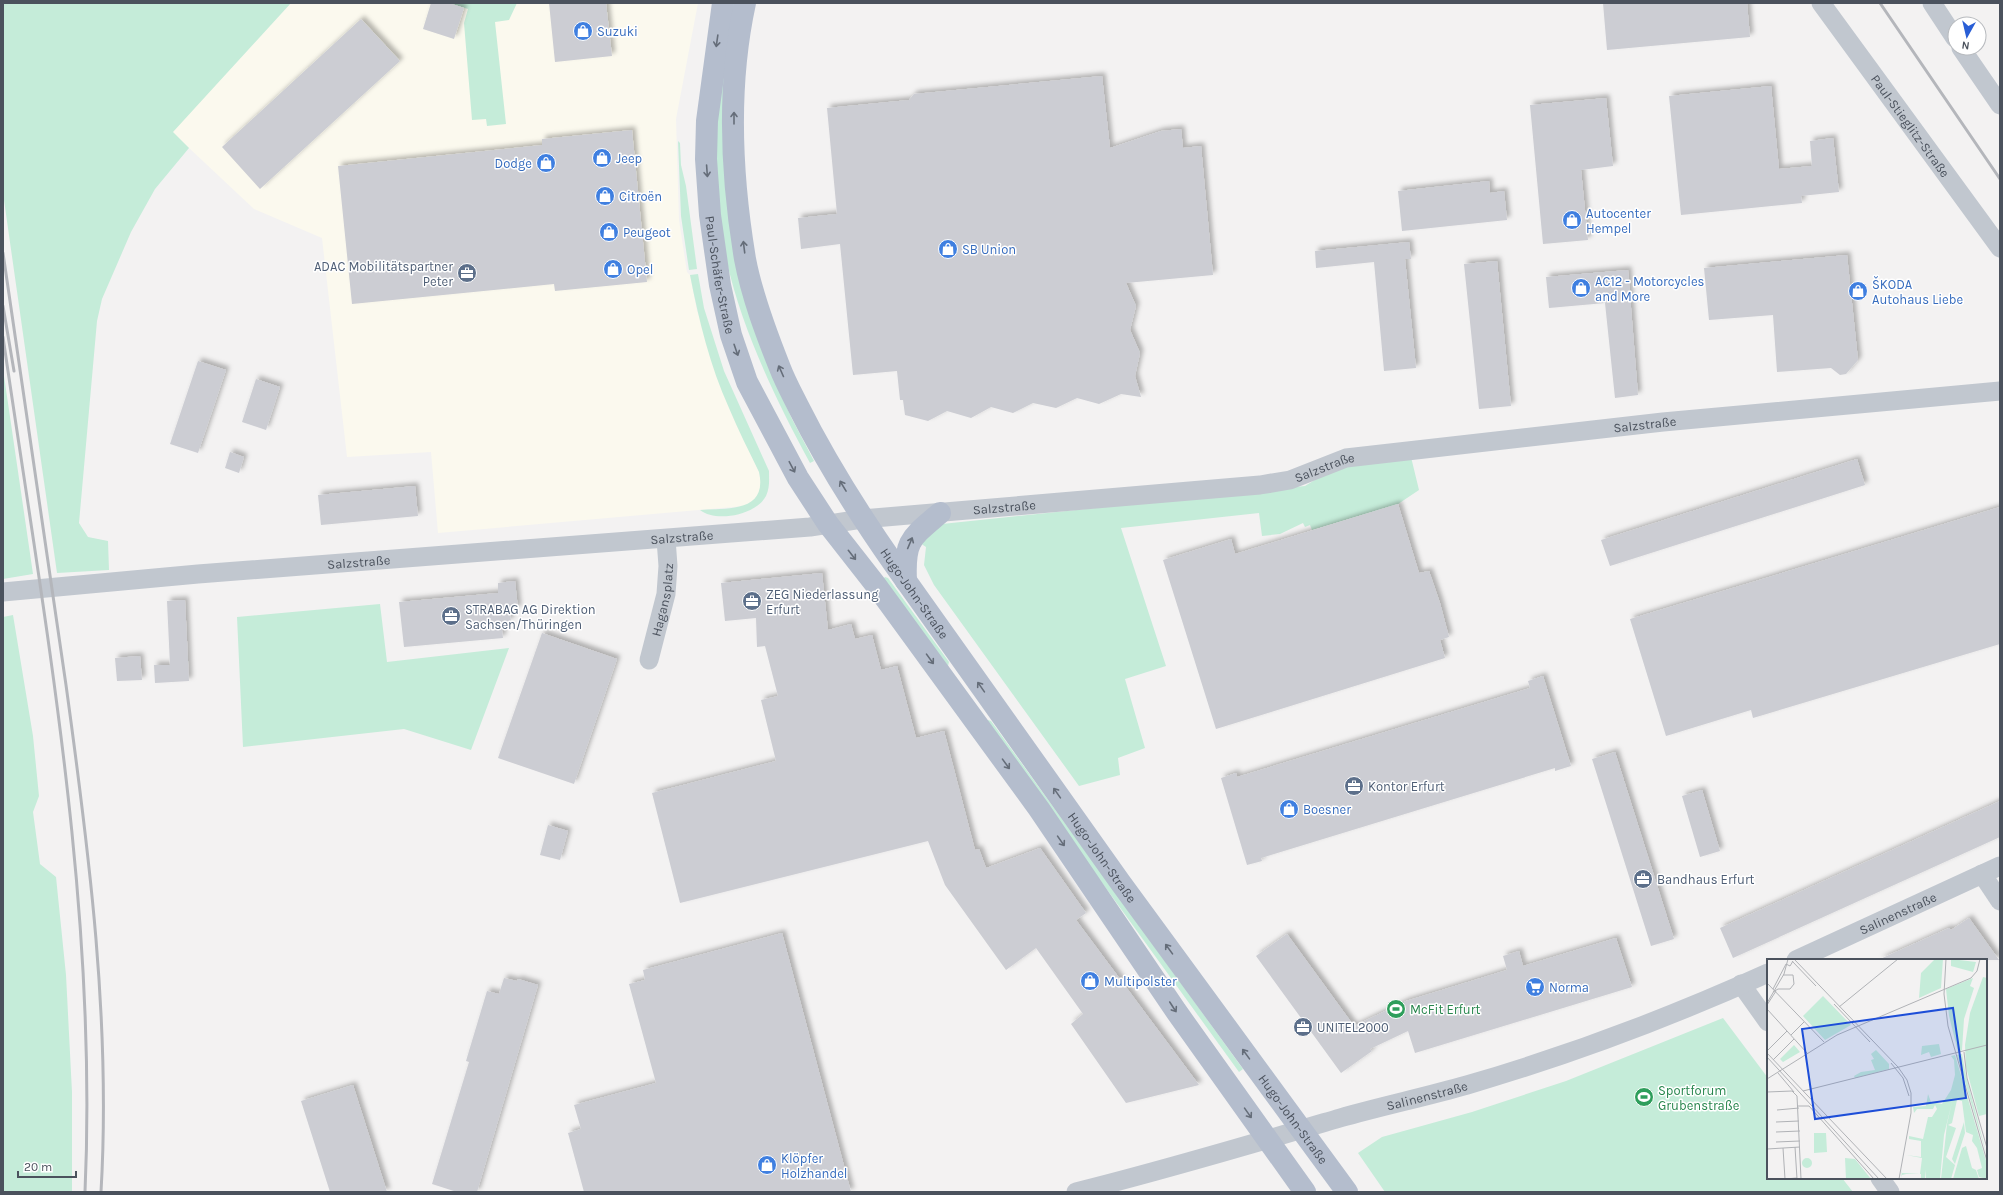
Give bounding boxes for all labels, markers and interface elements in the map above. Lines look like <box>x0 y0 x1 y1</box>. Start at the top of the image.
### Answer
north arrow <box>1947 16 1987 56</box>
shop icon: Suzuki <box>572 20 594 42</box>
place label: Suzuki <box>597 24 638 39</box>
one-way arrow <box>713 35 721 48</box>
text: N <box>1961 38 1970 52</box>
street label: Paul-Stieglitz-Straße <box>1868 71 1953 180</box>
one-way arrow <box>730 112 737 125</box>
shop icon: Jeep <box>591 147 613 169</box>
place label: Jeep <box>616 151 642 166</box>
shop icon: Dodge <box>535 152 557 174</box>
place label: Dodge <box>495 156 532 171</box>
one-way arrow <box>703 164 710 177</box>
shop icon: Citroën <box>594 185 616 207</box>
place label: Citroën <box>619 189 662 204</box>
place label: Autocenter Hempel <box>1586 206 1651 236</box>
shop icon: Autocenter Hempel <box>1561 209 1583 231</box>
street label: Paul-Schäfer-Straße <box>703 215 738 336</box>
shop icon: Peugeot <box>598 221 620 243</box>
place label: Peugeot <box>623 225 671 240</box>
shop icon: SB Union <box>937 238 959 260</box>
one-way arrow <box>740 241 748 254</box>
place label: SB Union <box>962 242 1016 257</box>
shop icon: Opel <box>602 258 624 280</box>
place label: ADAC Mobilitätspartner Peter <box>314 259 453 289</box>
office icon: ADAC Mobilitätspartner Peter <box>456 262 478 284</box>
place label: Opel <box>627 262 653 277</box>
place label: AC12 - Motorcycles and More <box>1595 274 1705 304</box>
place label: ŠKODA Autohaus Liebe <box>1872 276 1963 307</box>
shop icon: AC12 - Motorcycles and More <box>1570 277 1592 299</box>
shop icon: ŠKODA Autohaus Liebe <box>1847 280 1869 302</box>
one-way arrow <box>733 344 740 357</box>
one-way arrow <box>777 366 784 378</box>
street label: Salzstraße <box>1613 413 1677 435</box>
street label: Salzstraße <box>1292 450 1355 485</box>
one-way arrow <box>789 461 796 473</box>
one-way arrow <box>838 480 846 492</box>
street label: Salzstraße <box>972 497 1037 517</box>
street label: Salzstraße <box>650 527 714 547</box>
one-way arrow <box>907 537 915 549</box>
street label: Hugo-John-Straße <box>878 545 952 642</box>
one-way arrow <box>847 549 856 560</box>
street label: Salzstraße <box>327 552 391 572</box>
street label: Hagansplatz <box>648 562 676 638</box>
place label: ZEG Niederlassung Erfurt <box>766 587 879 617</box>
office icon: ZEG Niederlassung Erfurt <box>741 590 763 612</box>
place label: STRABAG AG Direktion Sachsen/Thüringen <box>465 602 596 632</box>
office icon: STRABAG AG Direktion Sachsen/Thüringen <box>440 605 462 627</box>
one-way arrow <box>926 653 934 664</box>
one-way arrow <box>977 681 986 692</box>
one-way arrow <box>1002 758 1010 769</box>
office icon: Kontor Erfurt <box>1343 775 1365 797</box>
place label: Kontor Erfurt <box>1368 779 1445 794</box>
one-way arrow <box>1053 787 1061 798</box>
shop icon: Boesner <box>1278 798 1300 820</box>
place label: Boesner <box>1303 802 1351 817</box>
street label: Hugo-John-Straße <box>1065 809 1140 906</box>
one-way arrow <box>1057 836 1066 847</box>
office icon: Bandhaus Erfurt <box>1632 868 1654 890</box>
place label: Bandhaus Erfurt <box>1657 872 1755 887</box>
street label: Salinenstraße <box>1857 889 1939 937</box>
one-way arrow <box>1165 944 1174 955</box>
inset map <box>1767 959 1987 1179</box>
shop icon: Multipolster <box>1079 970 1101 992</box>
place label: Multipolster <box>1104 974 1177 989</box>
supermarket icon: Norma <box>1524 976 1546 998</box>
place label: Norma <box>1549 980 1589 995</box>
sports icon: McFit Erfurt <box>1385 998 1407 1020</box>
one-way arrow <box>1169 1001 1177 1012</box>
place label: McFit Erfurt <box>1410 1002 1480 1017</box>
office icon: UNITEL2000 <box>1292 1016 1314 1038</box>
place label: UNITEL2000 <box>1317 1020 1389 1035</box>
one-way arrow <box>1242 1049 1250 1060</box>
street label: Hugo-John-Straße <box>1256 1071 1331 1167</box>
street label: Salinenstraße <box>1385 1078 1470 1113</box>
place label: Sportforum Grubenstraße <box>1658 1083 1740 1113</box>
sports icon: Sportforum Grubenstraße <box>1633 1086 1655 1108</box>
one-way arrow <box>1244 1107 1252 1118</box>
place label: Klöpfer Holzhandel <box>781 1151 847 1181</box>
scale bar <box>18 1153 76 1179</box>
shop icon: Klöpfer Holzhandel <box>756 1154 778 1176</box>
text: 20 m <box>24 1160 52 1174</box>

